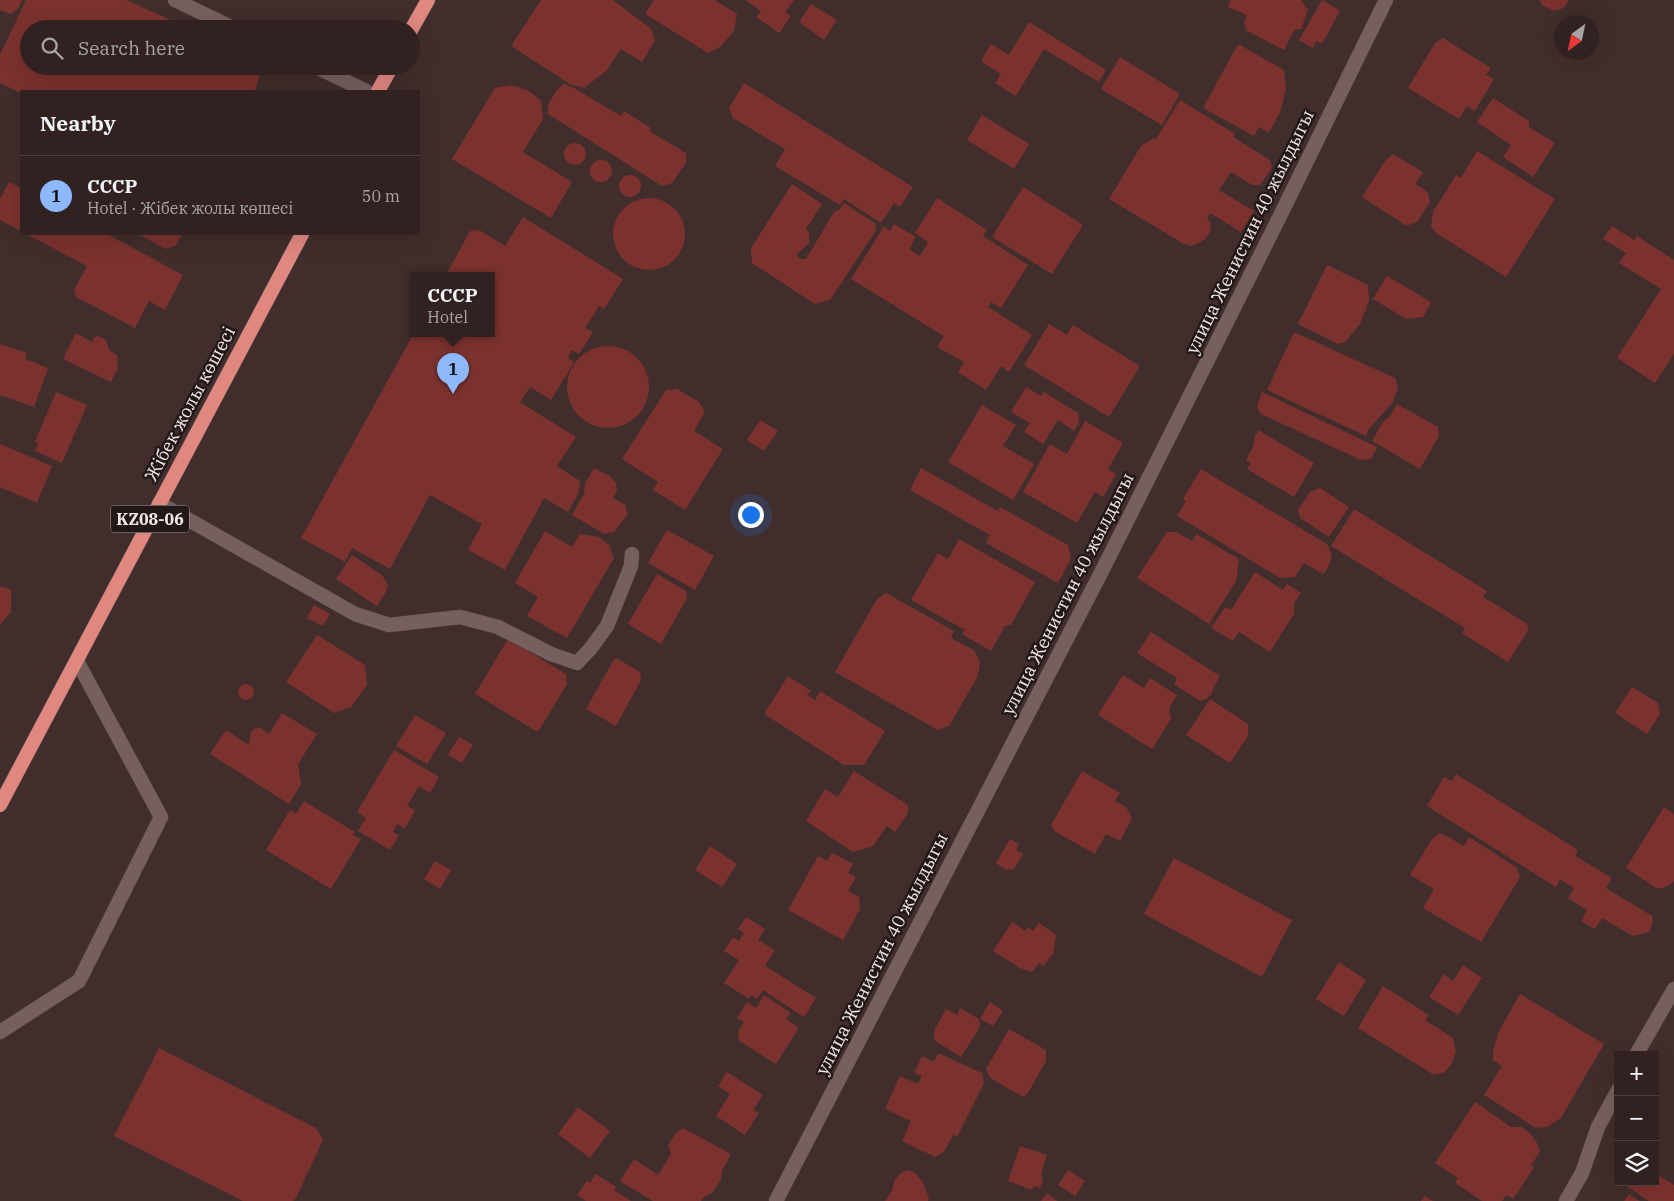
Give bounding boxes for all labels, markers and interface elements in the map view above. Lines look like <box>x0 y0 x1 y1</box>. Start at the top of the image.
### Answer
north arrow <box>1554 15 1599 60</box>
search box <box>20 20 420 75</box>
icon: search <box>38 34 66 62</box>
text: Search here <box>78 36 185 60</box>
street label: улица Женистин 40 жылдыгы <box>1180 106 1319 358</box>
text: Nearby <box>40 109 116 137</box>
text: СССР <box>87 174 137 198</box>
text: 1 <box>51 186 61 206</box>
text: 50 m <box>362 186 400 206</box>
text: Hotel · Жібек жолы көшесі <box>87 198 293 218</box>
popup <box>410 272 495 337</box>
text: СССР <box>427 283 478 307</box>
text: Hotel <box>427 307 468 327</box>
street label: Жібек жолы көшесі <box>139 322 240 485</box>
pin: 1 <box>437 353 469 394</box>
street label: улица Женистин 40 жылдыгы <box>996 469 1139 719</box>
your location <box>738 502 764 528</box>
road number: KZ08-06 <box>111 506 189 532</box>
street label: улица Женистин 40 жылдыгы <box>810 829 953 1079</box>
map controls <box>1614 1051 1659 1186</box>
button: + <box>1614 1051 1659 1096</box>
button: − <box>1614 1096 1659 1141</box>
button: layers <box>1614 1141 1659 1186</box>

